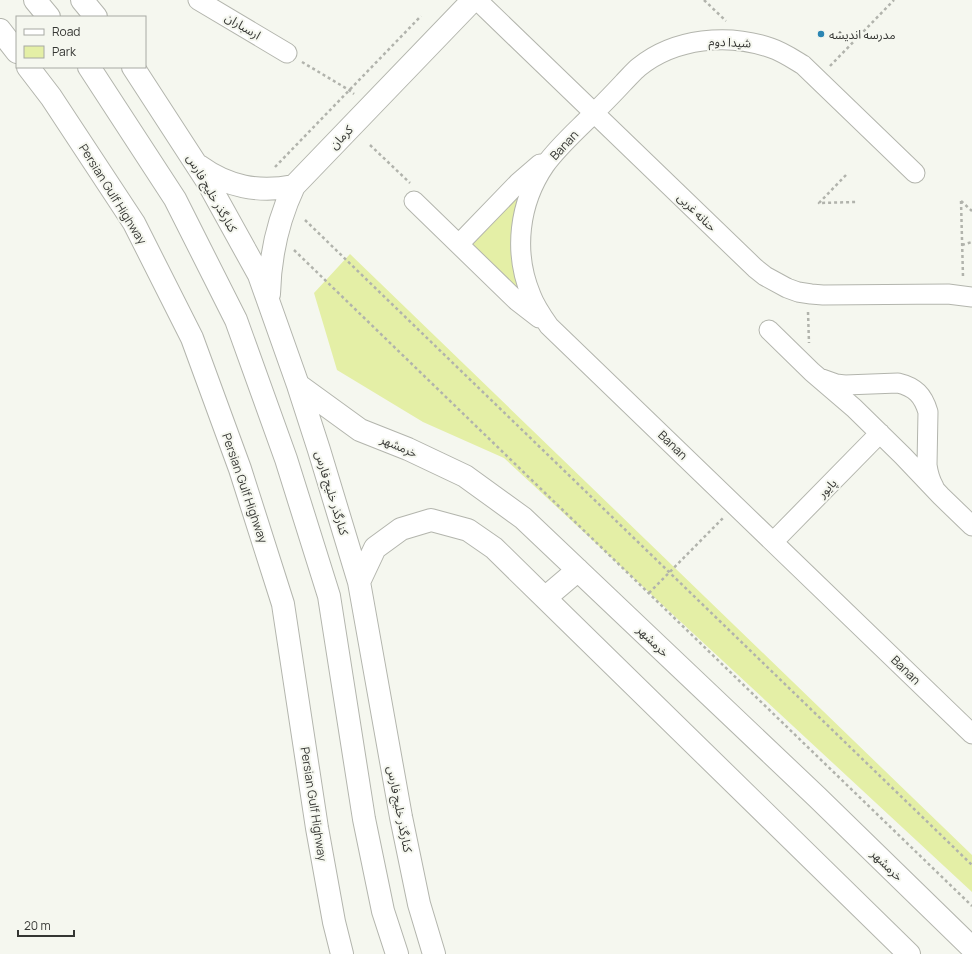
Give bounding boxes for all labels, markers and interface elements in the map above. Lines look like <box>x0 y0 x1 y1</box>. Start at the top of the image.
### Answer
street label: ارسباران <box>222 9 264 43</box>
legend <box>16 16 146 68</box>
text: Road <box>52 23 80 40</box>
place label: مدرسه اندیشه <box>829 26 895 43</box>
marker: مدرسه اندیشه <box>816 29 826 39</box>
street label: شیدا دوم <box>708 32 752 53</box>
text: Park <box>52 43 77 60</box>
street label: کرمان <box>325 121 357 153</box>
street label: Banan <box>546 126 582 164</box>
street label: Persian Gulf Highway <box>75 141 151 248</box>
street label: کنارگذر خلیج فارس <box>182 151 242 236</box>
street label: حنانه غربی <box>674 189 720 235</box>
street label: Banan <box>655 427 691 463</box>
street label: خرمشهر <box>377 430 420 461</box>
street label: Persian Gulf Highway <box>218 431 272 546</box>
street label: کنارگذر خلیج فارس <box>310 449 353 539</box>
street label: پایور <box>813 475 840 502</box>
street label: خرمشهر <box>632 621 673 661</box>
street label: Banan <box>888 652 924 688</box>
street label: Persian Gulf Highway <box>297 746 332 863</box>
street label: کنارگذر خلیج فارس <box>382 765 417 855</box>
street label: خرمشهر <box>866 845 907 885</box>
scale bar <box>18 912 74 938</box>
text: 20 m <box>24 917 51 934</box>

